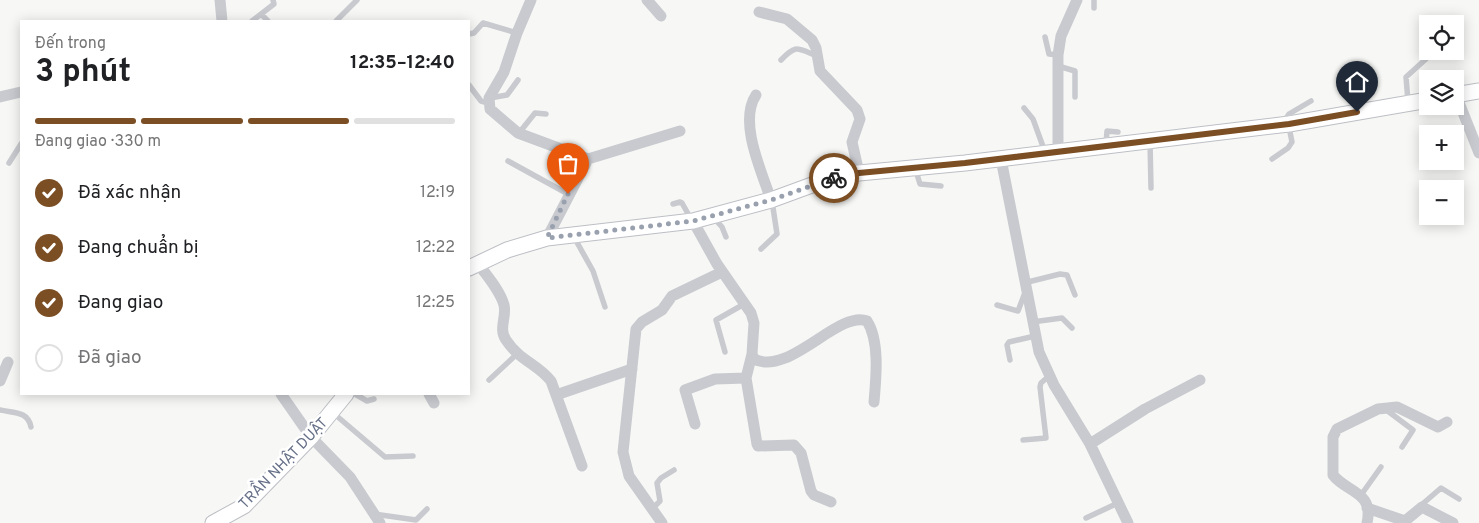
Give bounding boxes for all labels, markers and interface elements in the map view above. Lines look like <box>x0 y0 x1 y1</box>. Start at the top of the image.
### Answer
map controls <box>1419 15 1464 225</box>
button: locate <box>1419 15 1464 60</box>
text: Đến trong <box>35 34 106 54</box>
text: 12:35–12:40 <box>350 51 455 75</box>
text: 3 phút <box>35 53 131 93</box>
pin <box>1336 61 1378 112</box>
icon: home <box>1343 68 1371 96</box>
button: layers <box>1419 70 1464 115</box>
button: + <box>1419 125 1464 170</box>
text: Đang giao · 330 m <box>35 132 161 152</box>
pin <box>547 143 589 194</box>
icon: bag <box>554 150 582 178</box>
courier <box>809 153 859 203</box>
icon: bike <box>820 164 848 192</box>
icon: check <box>35 179 63 207</box>
button: − <box>1419 180 1464 225</box>
text: Đã xác nhận <box>78 181 181 205</box>
text: 12:19 <box>420 183 455 203</box>
icon: check <box>35 234 63 262</box>
text: Đang chuẩn bị <box>78 236 199 260</box>
text: 12:22 <box>416 238 455 258</box>
icon: check <box>35 289 63 317</box>
text: Đang giao <box>78 291 163 315</box>
text: 12:25 <box>416 293 455 313</box>
text: Đã giao <box>78 346 142 370</box>
street label: TRẦN NHẬT DUẬT <box>233 412 333 514</box>

